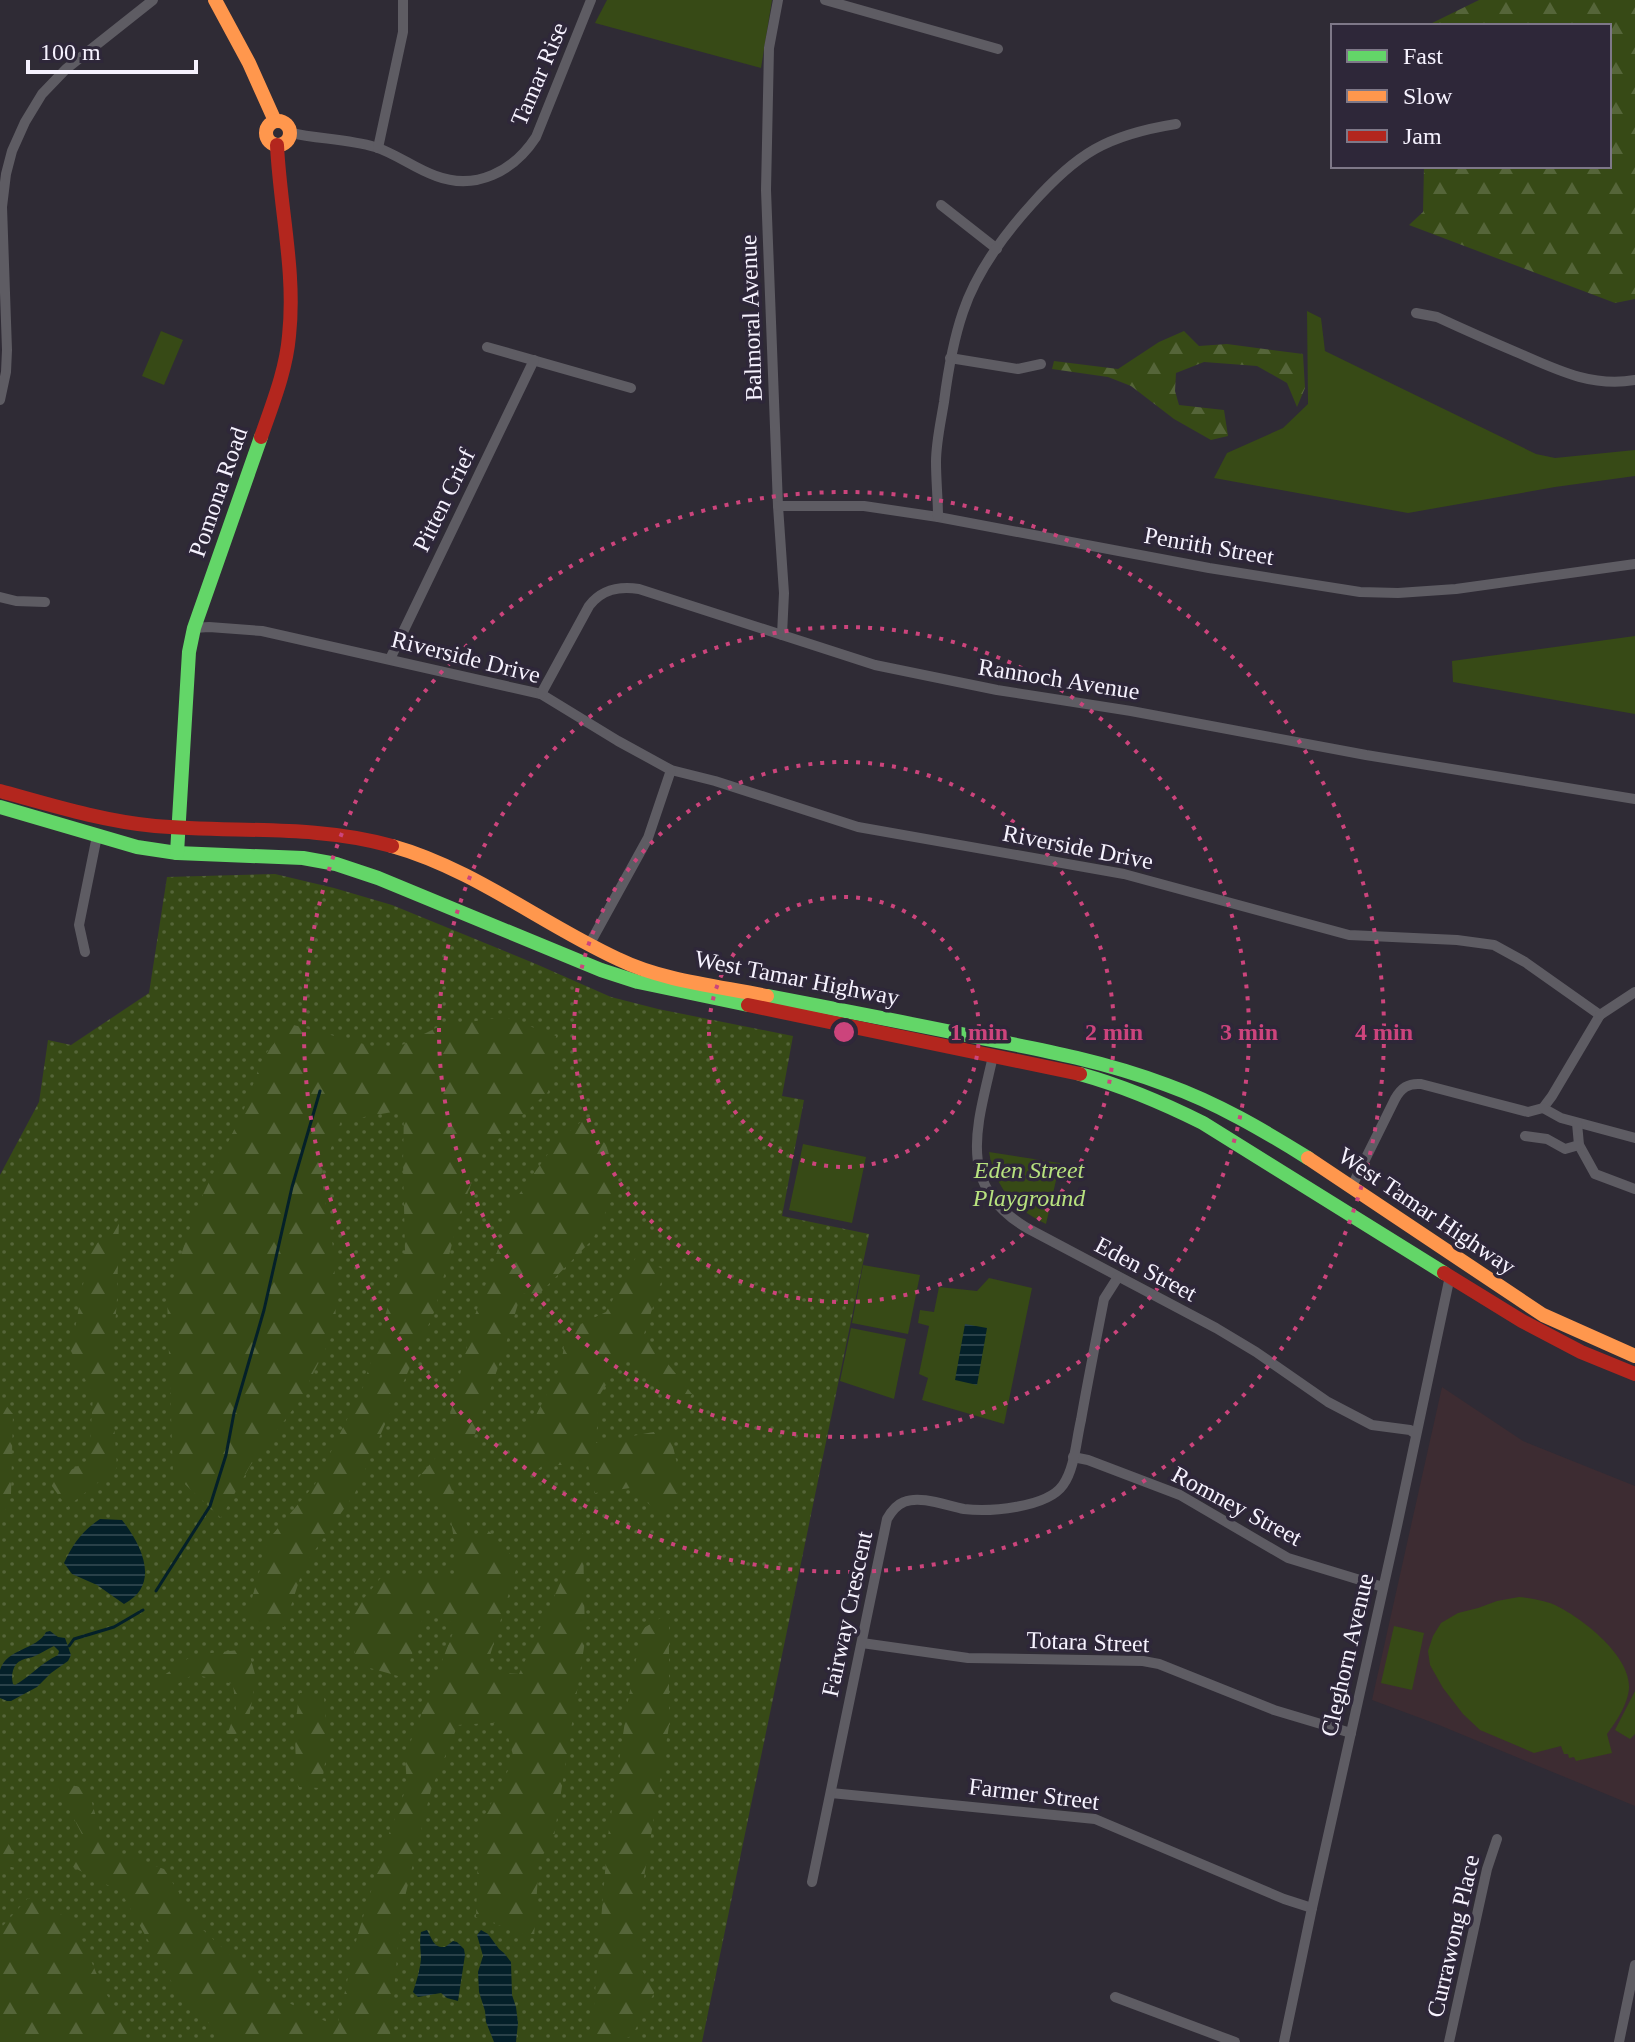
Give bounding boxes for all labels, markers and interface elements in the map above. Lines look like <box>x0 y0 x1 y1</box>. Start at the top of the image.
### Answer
street label: Tamar Rise <box>506 18 572 130</box>
scale bar <box>28 24 196 74</box>
legend <box>1331 24 1611 168</box>
text: 100 m <box>40 39 101 65</box>
text: Fast <box>1403 43 1443 69</box>
text: Slow <box>1403 83 1453 109</box>
text: Jam <box>1403 123 1442 149</box>
street label: Balmoral Avenue <box>735 234 767 402</box>
street label: Pomona Road <box>184 424 252 560</box>
street label: Pitten Crief <box>408 444 480 556</box>
street label: Penrith Street <box>1142 522 1276 570</box>
street label: Riverside Drive <box>389 626 543 688</box>
street label: Rannoch Avenue <box>977 653 1141 705</box>
street label: Riverside Drive <box>1001 820 1155 874</box>
street label: West Tamar Highway <box>692 945 902 1011</box>
centre of rings <box>830 1018 858 1046</box>
text: 1 min <box>950 1019 1008 1045</box>
text: 2 min <box>1085 1019 1143 1045</box>
text: 3 min <box>1220 1019 1278 1045</box>
text: 4 min <box>1355 1019 1413 1045</box>
street label: West Tamar Highway <box>1334 1142 1520 1280</box>
park label: Eden Street Playground <box>972 1157 1086 1211</box>
street label: Eden Street <box>1091 1231 1202 1307</box>
street label: Romney Street <box>1168 1461 1307 1551</box>
street label: Fairway Crescent <box>817 1529 877 1699</box>
street label: Cleghorn Avenue <box>1316 1571 1378 1739</box>
street label: Totara Street <box>1026 1627 1150 1657</box>
street label: Farmer Street <box>967 1773 1101 1815</box>
street label: Currawong Place <box>1422 1852 1484 2020</box>

